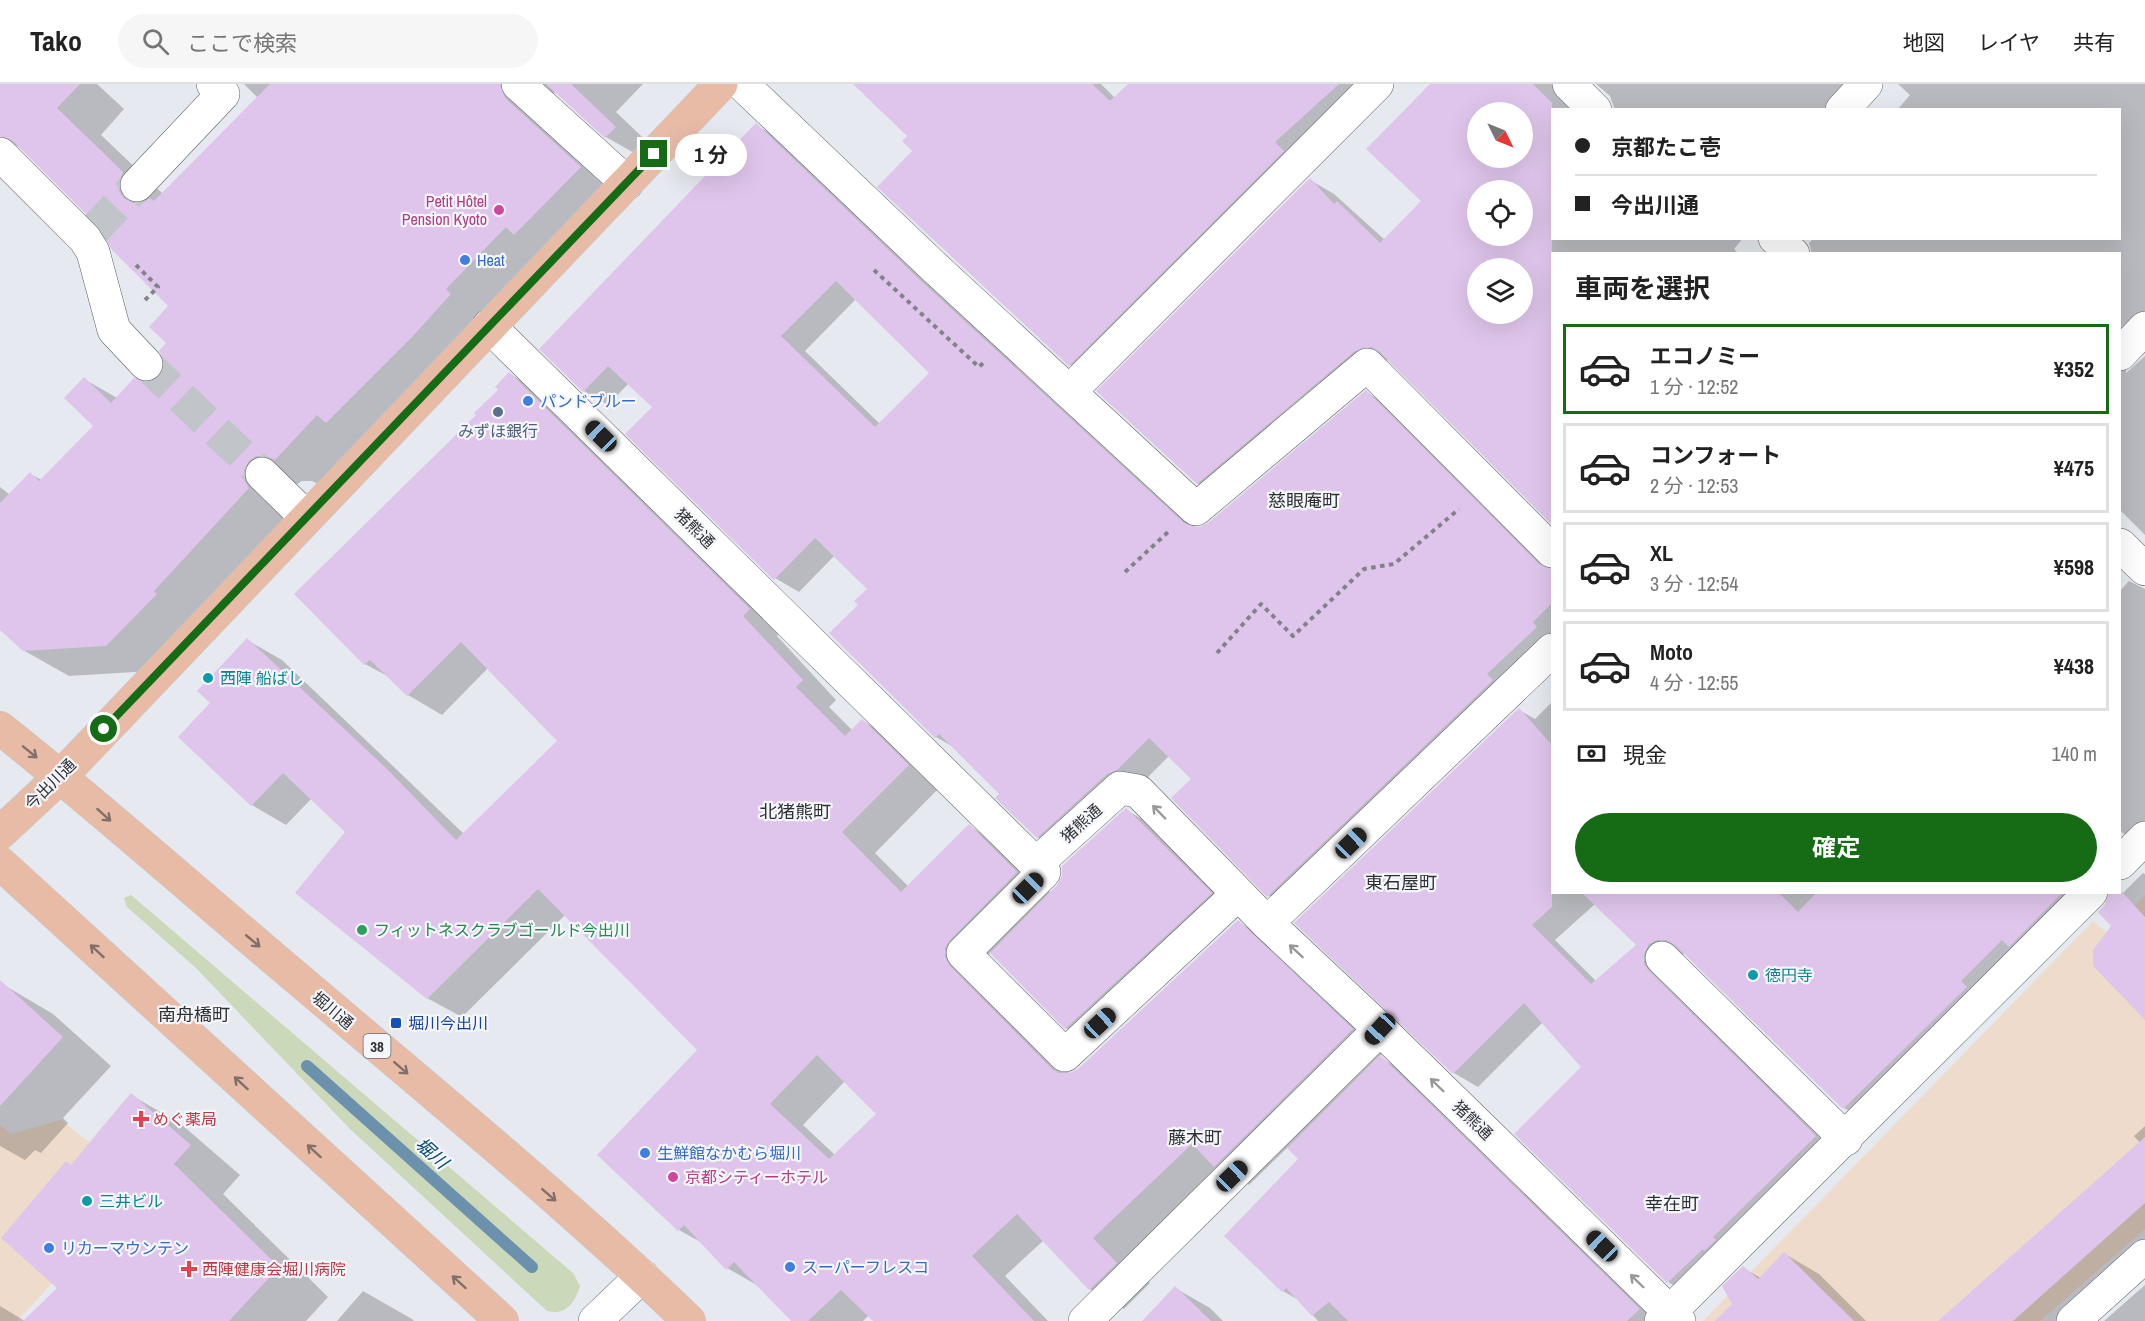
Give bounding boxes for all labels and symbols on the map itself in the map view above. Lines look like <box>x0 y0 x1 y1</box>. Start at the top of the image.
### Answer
north arrow <box>1467 102 1533 168</box>
callout: 1 分 <box>675 133 747 175</box>
route end <box>640 140 667 167</box>
place label: Petit Hôtel Pension Kyoto <box>402 190 487 230</box>
marker: Petit Hôtel Pension Kyoto <box>492 203 506 217</box>
place label: Heat <box>477 249 505 271</box>
marker: Heat <box>458 253 472 267</box>
place label: パンドブルー <box>540 390 637 412</box>
marker: パンドブルー <box>521 394 535 408</box>
marker: みずほ銀行 <box>491 405 505 419</box>
car <box>582 417 620 455</box>
place label: みずほ銀行 <box>458 420 538 442</box>
district label: 慈眼庵町 <box>1268 488 1340 513</box>
street label: 猪熊通 <box>670 503 720 553</box>
place label: 西陣 船ばし <box>220 667 304 689</box>
marker: 西陣 船ばし <box>201 671 215 685</box>
route start <box>90 715 117 742</box>
one-way arrow <box>22 745 38 758</box>
street label: 今出川通 <box>20 754 80 814</box>
district label: 北猪熊町 <box>759 799 831 824</box>
street label: 猪熊通 <box>1056 799 1106 847</box>
one-way arrow <box>1152 805 1166 820</box>
one-way arrow <box>96 808 111 822</box>
car <box>1332 824 1370 862</box>
car <box>1009 869 1047 907</box>
district label: 東石屋町 <box>1365 870 1437 895</box>
place label: フィットネスクラブゴールド今出川 <box>374 919 630 941</box>
marker: フィットネスクラブゴールド今出川 <box>355 923 369 937</box>
one-way arrow <box>245 934 260 948</box>
one-way arrow <box>1289 943 1304 958</box>
one-way arrow <box>90 944 105 958</box>
place label: 徳円寺 <box>1765 964 1813 986</box>
marker: 徳円寺 <box>1746 968 1760 982</box>
street label: 堀川通 <box>308 986 358 1034</box>
district label: 南舟橋町 <box>158 1002 230 1027</box>
car <box>1081 1004 1119 1042</box>
car <box>1361 1010 1399 1048</box>
place label: 堀川今出川 <box>408 1012 488 1034</box>
marker: 堀川今出川 <box>389 1016 403 1030</box>
road number: 38 <box>364 1034 391 1058</box>
one-way arrow <box>393 1061 409 1074</box>
one-way arrow <box>233 1076 248 1090</box>
one-way arrow <box>1430 1078 1445 1093</box>
street label: 猪熊通 <box>1448 1095 1498 1145</box>
place label: めぐ薬局 <box>153 1108 217 1130</box>
marker: めぐ薬局 <box>134 1112 148 1126</box>
district label: 藤木町 <box>1168 1125 1222 1150</box>
water label: 堀川 <box>410 1132 455 1176</box>
place label: 生鮮館なかむら堀川 <box>657 1142 801 1164</box>
one-way arrow <box>307 1143 322 1158</box>
marker: 生鮮館なかむら堀川 <box>638 1146 652 1160</box>
car <box>1213 1157 1251 1195</box>
place label: 京都シティーホテル <box>685 1166 828 1188</box>
marker: 京都シティーホテル <box>666 1170 680 1184</box>
one-way arrow <box>541 1188 556 1202</box>
place label: 三井ビル <box>99 1190 163 1212</box>
district label: 幸在町 <box>1645 1191 1699 1216</box>
marker: 三井ビル <box>80 1194 94 1208</box>
car <box>1583 1227 1621 1265</box>
place label: リカーマウンテン <box>61 1237 189 1259</box>
marker: リカーマウンテン <box>42 1241 56 1255</box>
place label: スーパーフレスコ <box>802 1256 929 1278</box>
place label: 西陣健康会堀川病院 <box>202 1258 346 1280</box>
marker: 西陣健康会堀川病院 <box>180 1260 198 1278</box>
marker: スーパーフレスコ <box>783 1260 797 1274</box>
one-way arrow <box>1629 1273 1644 1288</box>
one-way arrow <box>451 1275 466 1289</box>

